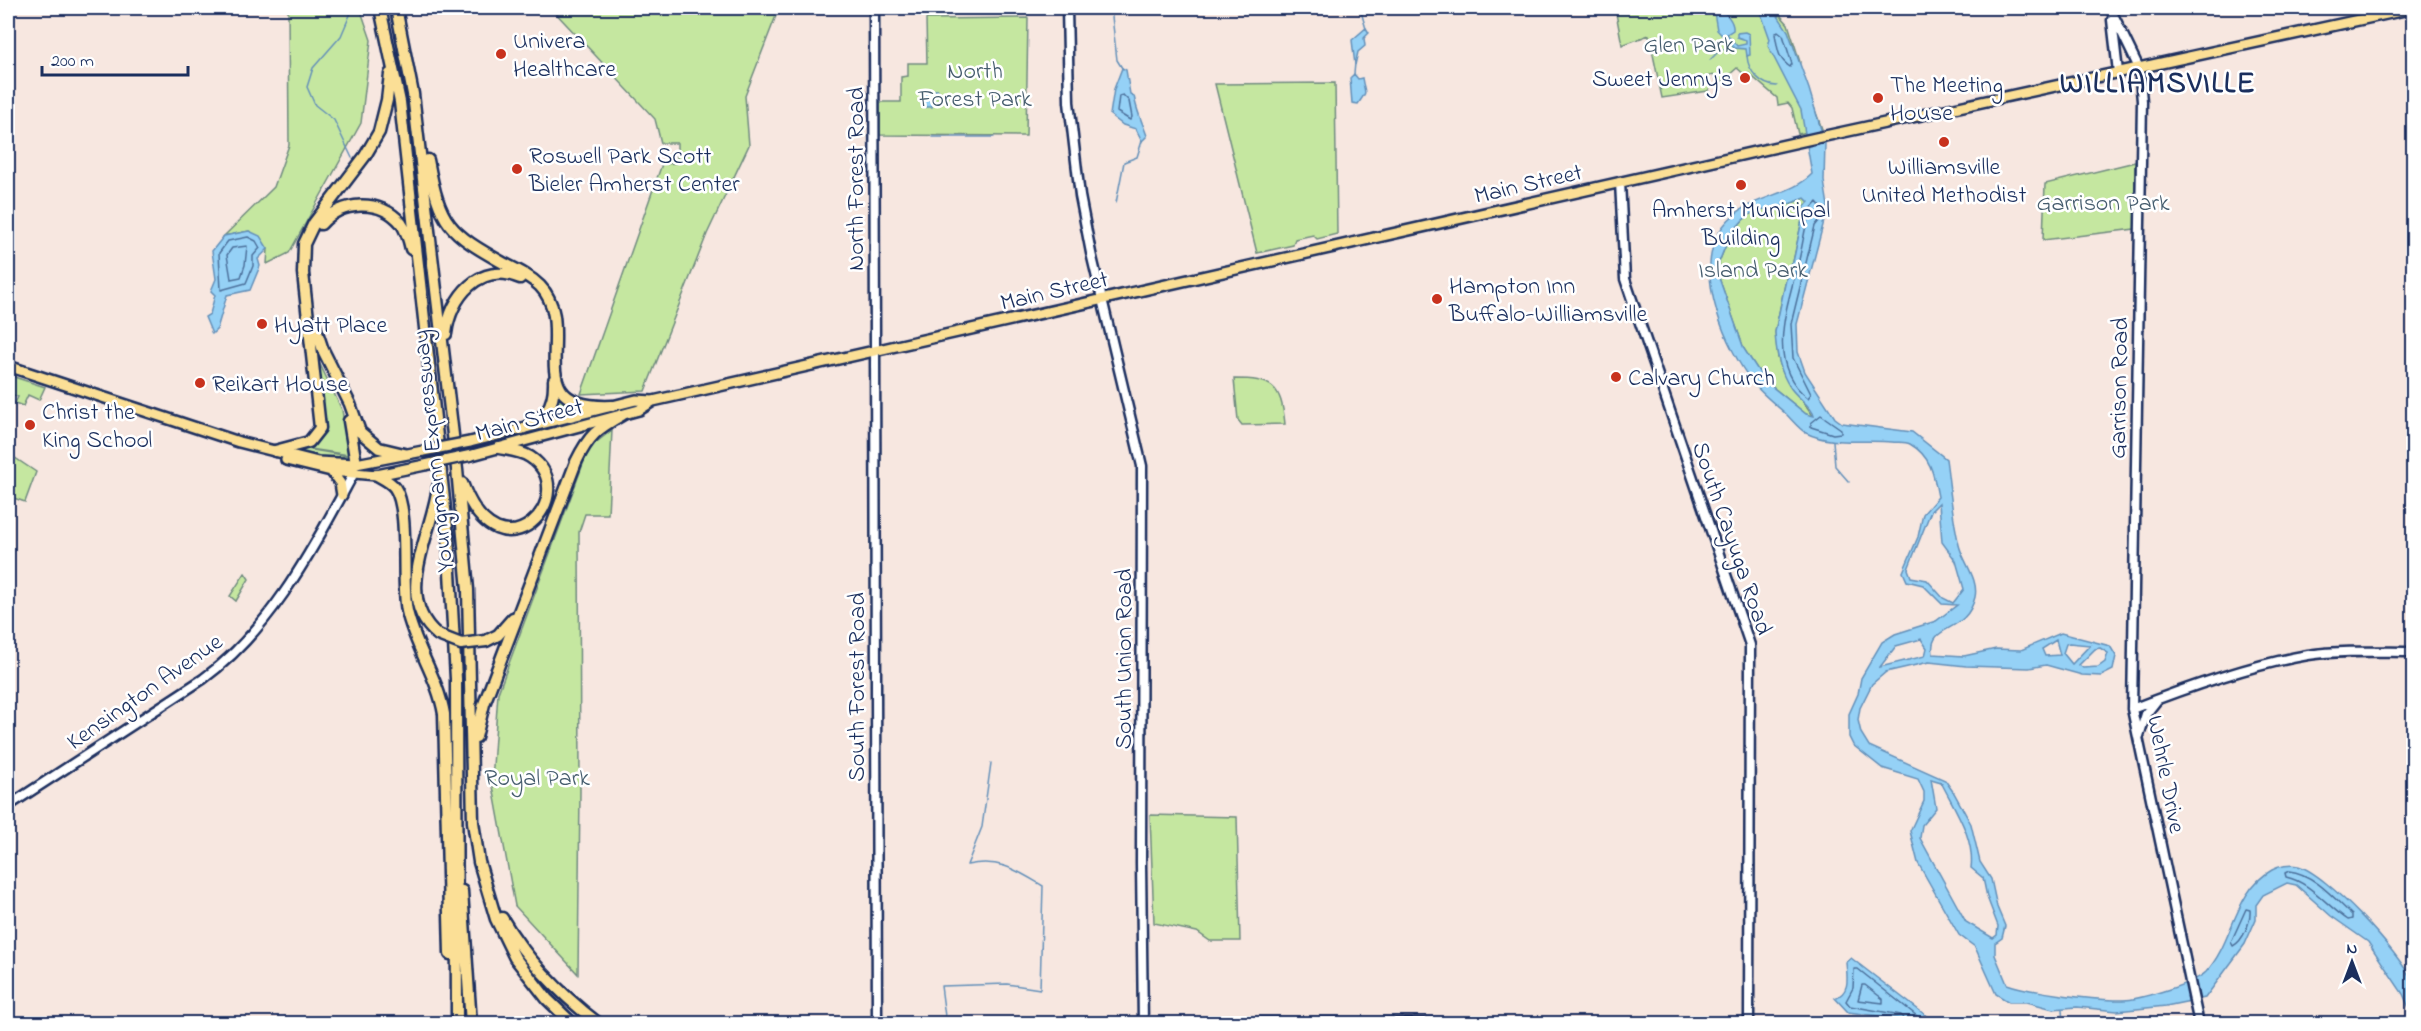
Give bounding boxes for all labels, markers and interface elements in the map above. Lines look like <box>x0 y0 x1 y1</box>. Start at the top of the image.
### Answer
place label: Univera Healthcare <box>513 25 616 88</box>
park label: Glen Park <box>1643 29 1735 64</box>
scale bar <box>42 39 188 77</box>
marker: Univera Healthcare <box>494 47 508 61</box>
text: 200 m <box>51 49 94 75</box>
park label: North Forest Park <box>917 55 1032 118</box>
place label: Sweet Jenny's <box>1592 63 1733 99</box>
district label: WILLIAMSVILLE <box>2060 63 2256 107</box>
place label: The Meeting House <box>1890 69 2003 132</box>
marker: Sweet Jenny's <box>1738 71 1752 85</box>
street label: North Forest Road <box>840 86 875 271</box>
marker: The Meeting House <box>1871 91 1885 105</box>
marker: Williamsville United Methodist <box>1937 135 1951 149</box>
place label: Roswell Park Scott Bieler Amherst Center <box>528 140 740 203</box>
place label: Williamsville United Methodist <box>1862 151 2026 214</box>
street label: Main Street <box>1471 156 1586 215</box>
marker: Roswell Park Scott Bieler Amherst Center <box>510 162 524 176</box>
marker: Amherst Municipal Building <box>1734 178 1748 192</box>
park label: Garrison Park <box>2036 187 2170 222</box>
place label: Amherst Municipal Building <box>1652 194 1830 257</box>
park label: Island Park <box>1698 254 1808 289</box>
street label: Main Street <box>997 263 1112 322</box>
place label: Hampton Inn Buffalo-Williamsville <box>1448 270 1647 333</box>
marker: Hampton Inn Buffalo-Williamsville <box>1430 292 1444 306</box>
place label: Hyatt Place <box>274 309 387 345</box>
street label: Garrison Road <box>2102 316 2139 459</box>
marker: Hyatt Place <box>255 317 269 331</box>
street label: Youngmann Expressway <box>404 328 466 574</box>
place label: Calvary Church <box>1628 362 1775 398</box>
place label: Reikart House <box>212 368 349 403</box>
marker: Calvary Church <box>1609 370 1623 384</box>
marker: Reikart House <box>193 376 207 390</box>
street label: Main Street <box>472 390 587 453</box>
place label: Christ the King School <box>42 396 152 459</box>
marker: Christ the King School <box>23 418 37 432</box>
street label: South Cayuga Road <box>1680 438 1780 641</box>
street label: South Union Road <box>1108 568 1143 749</box>
street label: South Forest Road <box>841 592 876 782</box>
street label: Kensington Avenue <box>60 626 231 760</box>
street label: Wehrle Drive <box>2136 713 2193 837</box>
park label: Royal Park <box>484 762 590 798</box>
north arrow <box>2322 932 2382 992</box>
text: N <box>2347 937 2358 961</box>

